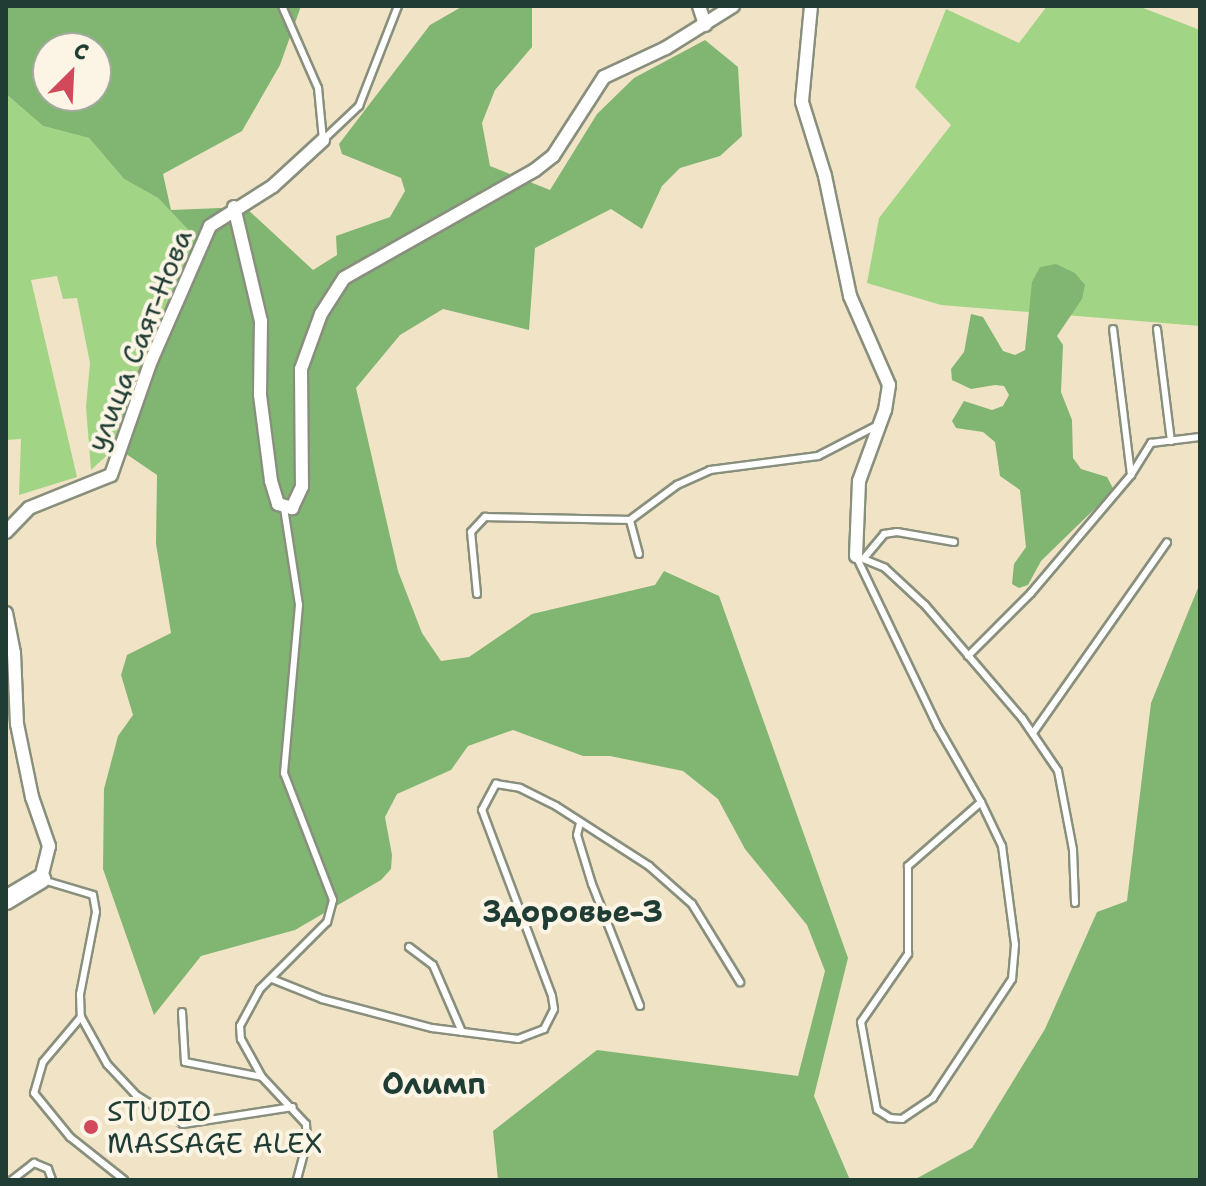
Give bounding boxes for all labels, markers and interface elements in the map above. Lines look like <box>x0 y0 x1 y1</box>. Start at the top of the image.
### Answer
north arrow <box>32 32 112 112</box>
text: С <box>69 35 93 67</box>
street label: улица Саят-Нова <box>79 224 199 456</box>
district label: Здоровье-3 <box>483 894 663 930</box>
district label: Олимп <box>382 1066 486 1102</box>
place label: STUDIO MASSAGE ALEX <box>107 1094 323 1160</box>
marker: STUDIO MASSAGE ALEX <box>82 1118 100 1136</box>

